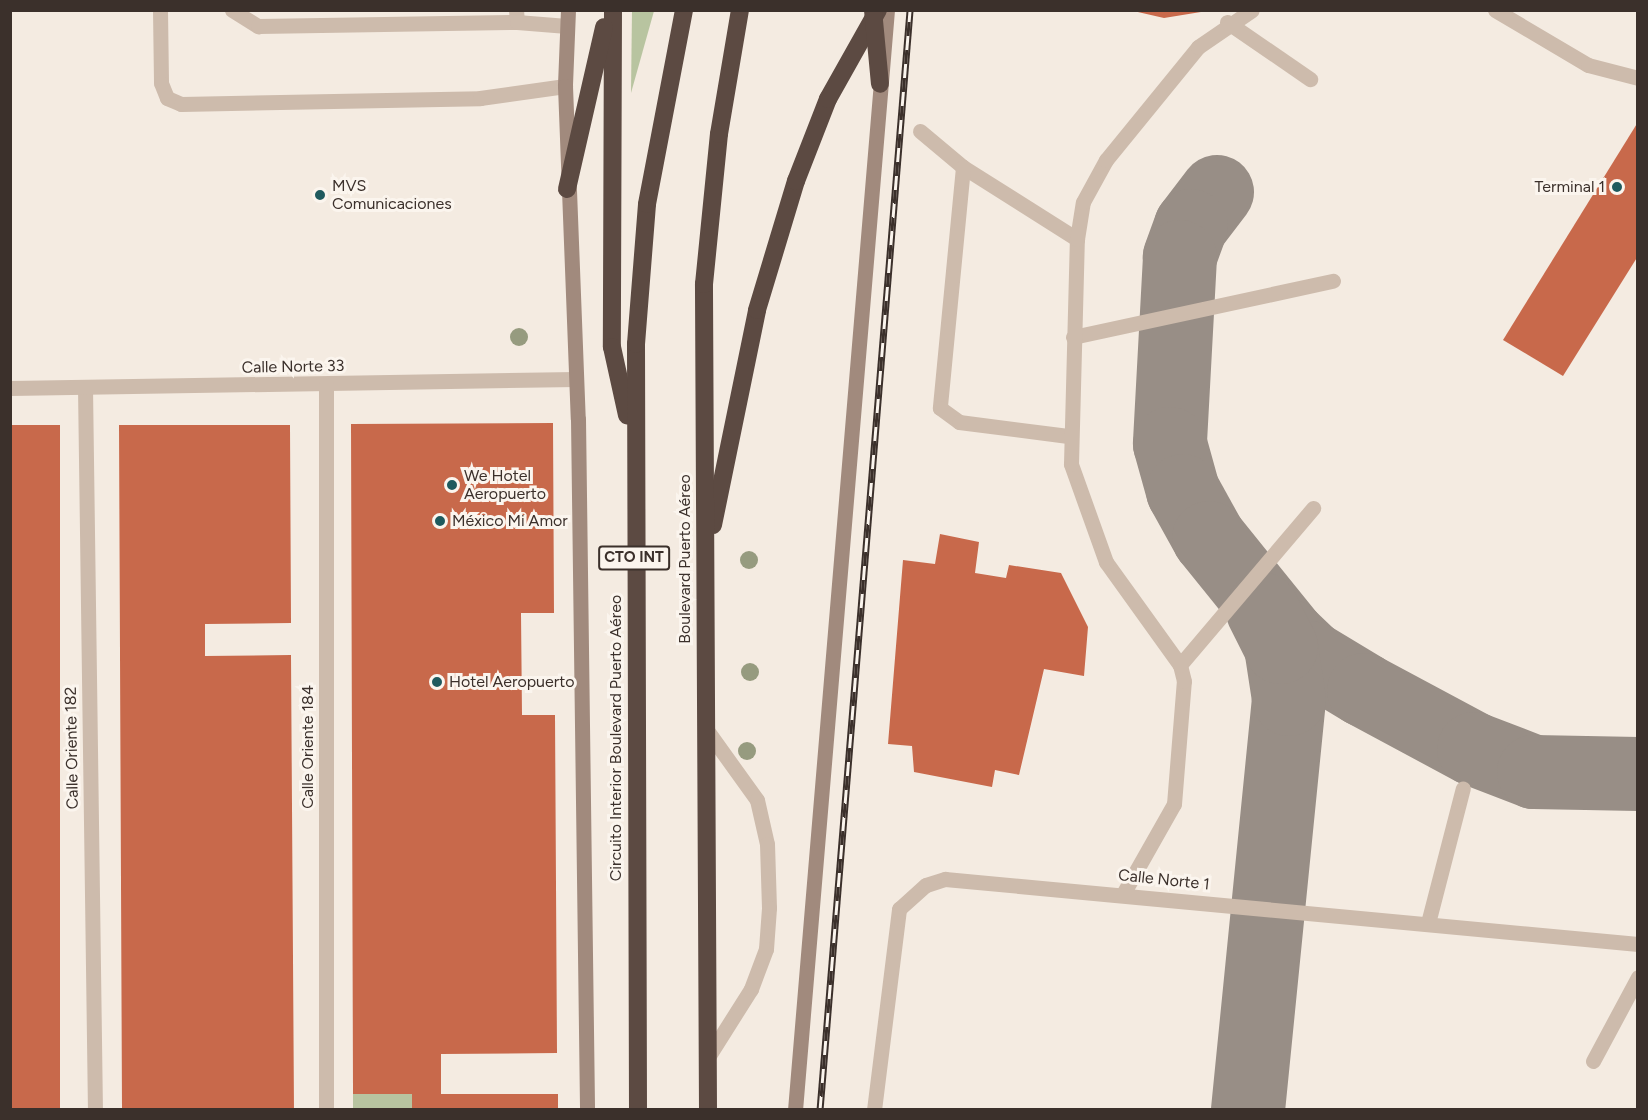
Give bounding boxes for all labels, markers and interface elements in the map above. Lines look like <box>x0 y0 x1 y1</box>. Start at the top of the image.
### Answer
place label: MVS Comunicaciones <box>332 176 452 214</box>
place label: Terminal 1 <box>1535 177 1605 197</box>
marker: Terminal 1 <box>1610 180 1624 194</box>
marker: MVS Comunicaciones <box>313 188 327 202</box>
street label: Calle Norte 33 <box>242 357 344 377</box>
place label: We Hotel Aeropuerto <box>464 466 546 504</box>
street label: Boulevard Puerto Aéreo <box>675 474 695 644</box>
marker: We Hotel Aeropuerto <box>445 478 459 492</box>
place label: México Mi Amor <box>452 511 568 531</box>
marker: México Mi Amor <box>433 514 447 528</box>
road number: CTO INT <box>598 546 670 570</box>
street label: Circuito Interior Boulevard Puerto Aéreo <box>606 595 626 881</box>
place label: Hotel Aeropuerto <box>449 672 574 692</box>
marker: Hotel Aeropuerto <box>430 675 444 689</box>
street label: Calle Oriente 184 <box>298 685 318 809</box>
street label: Calle Oriente 182 <box>61 686 83 810</box>
street label: Calle Norte 1 <box>1117 866 1211 894</box>

